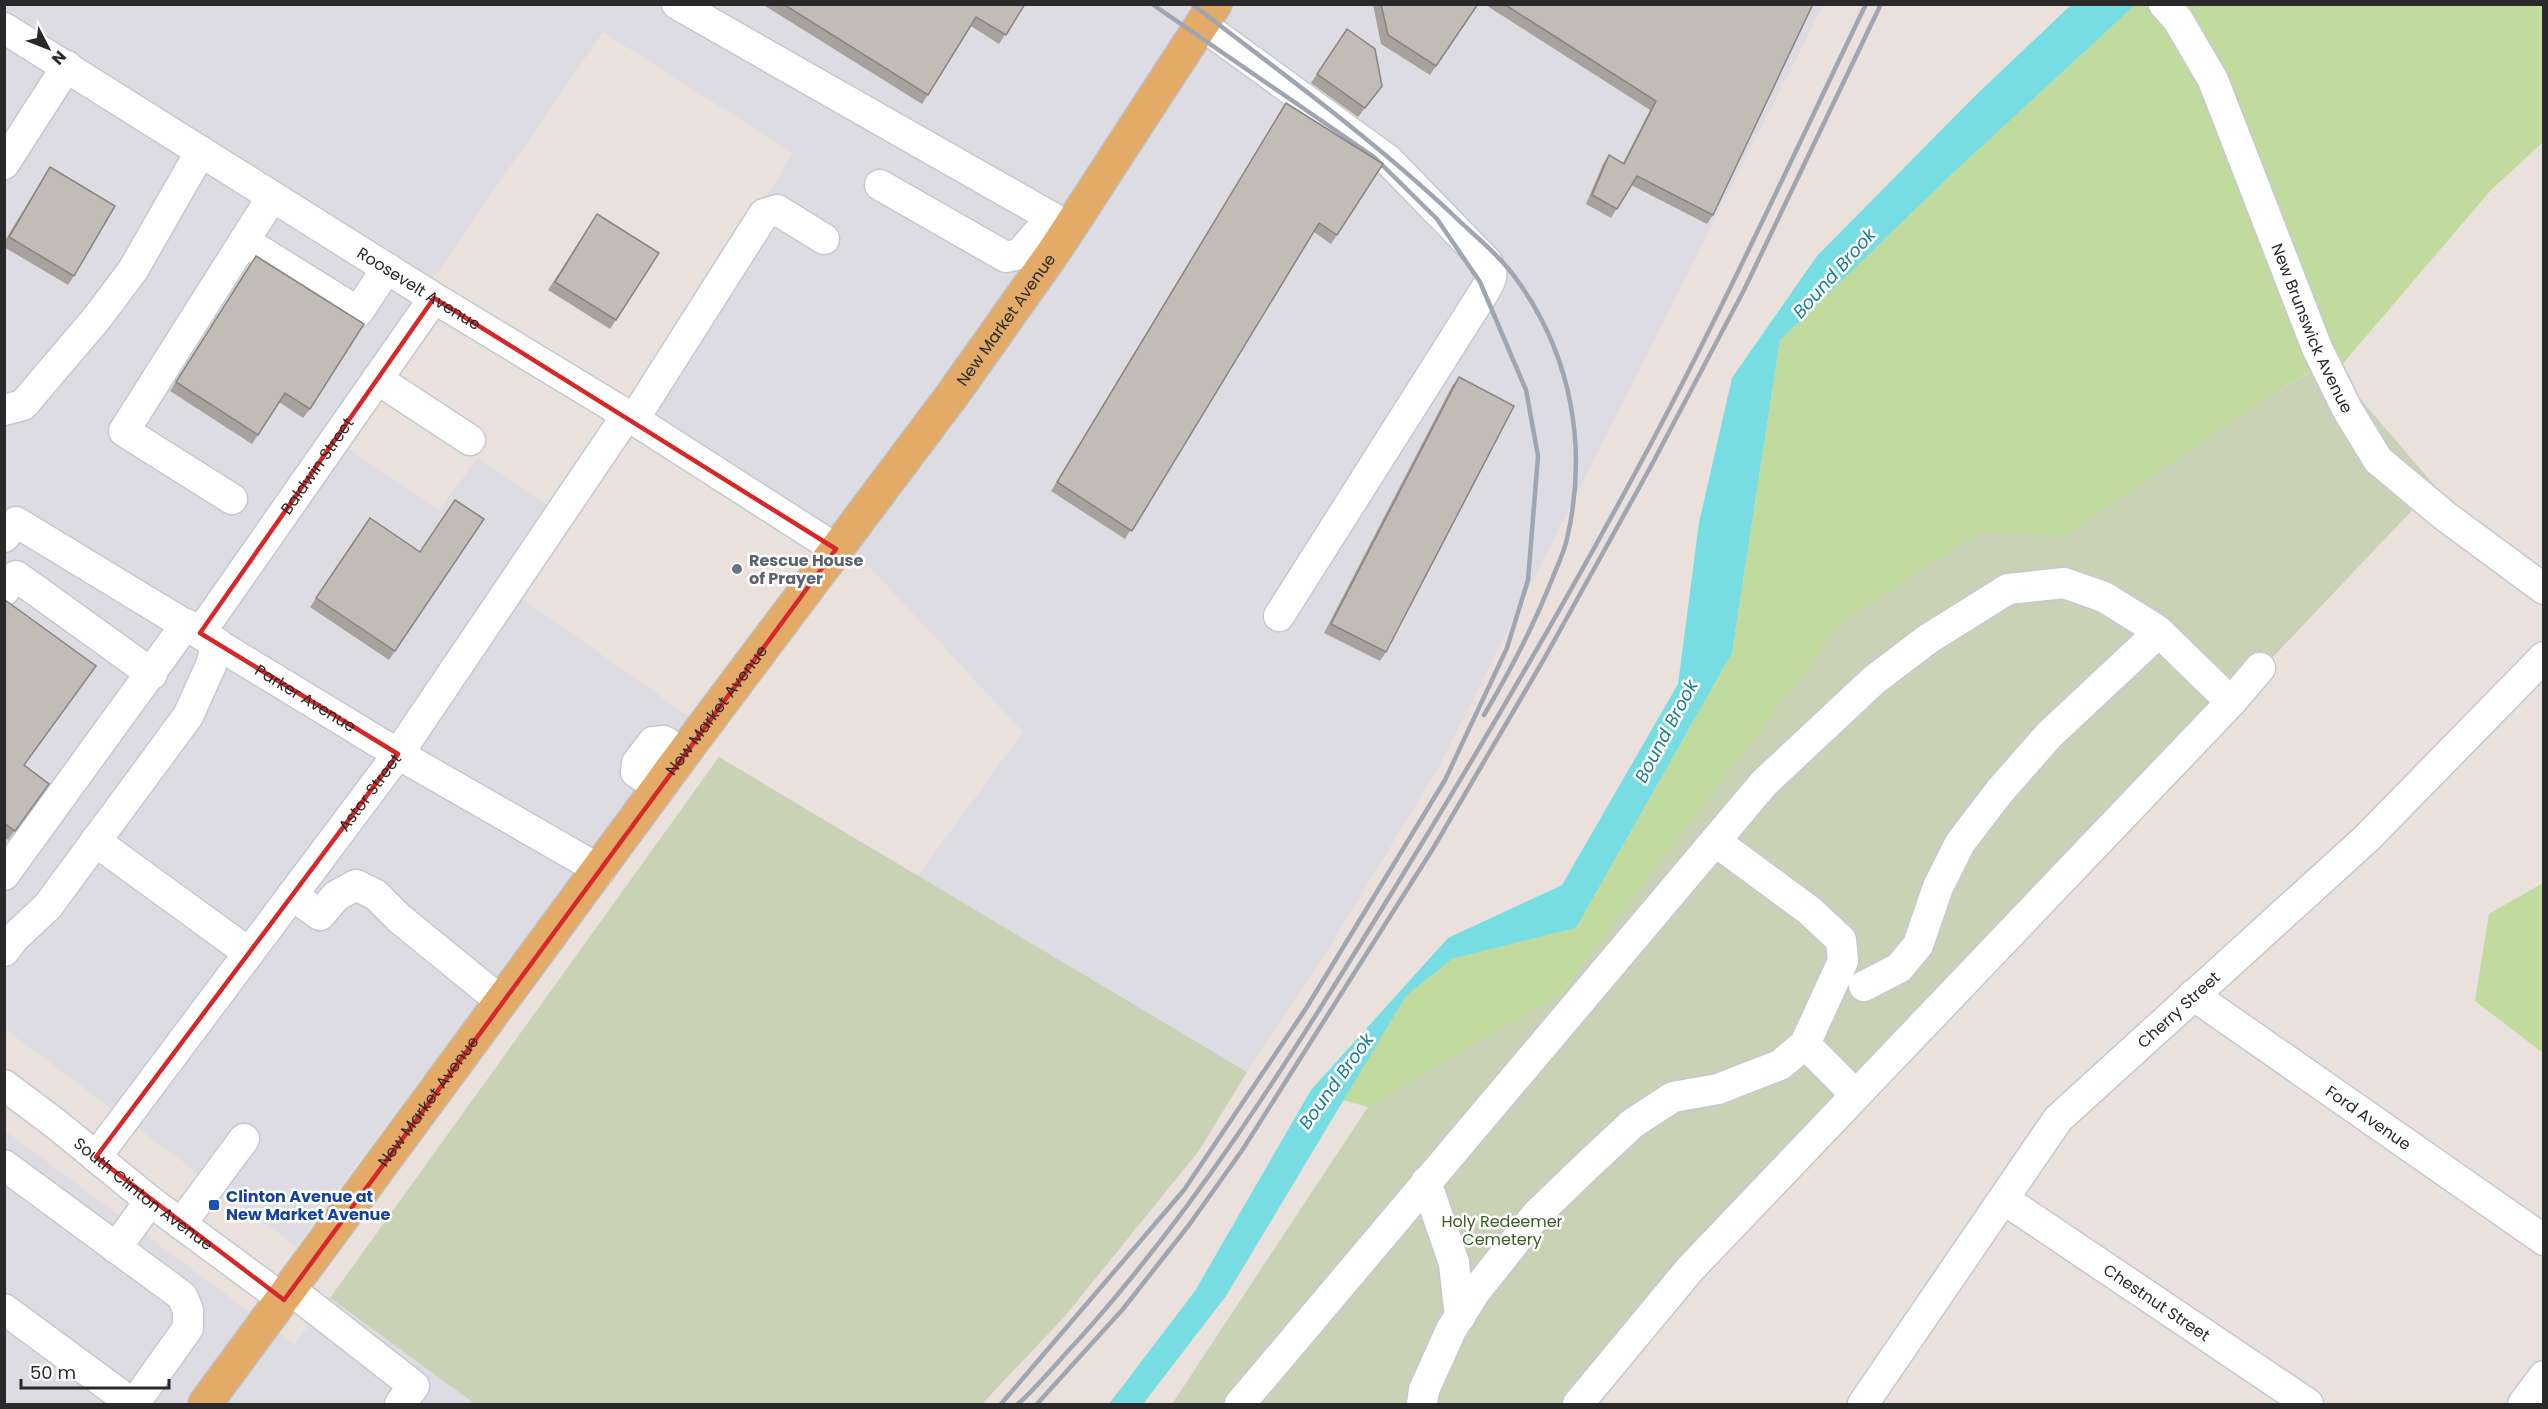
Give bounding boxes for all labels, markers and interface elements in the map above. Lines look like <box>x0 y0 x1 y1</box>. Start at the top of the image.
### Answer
north arrow <box>18 18 78 78</box>
text: N <box>46 46 71 70</box>
water label: Bound Brook <box>1787 222 1882 323</box>
street label: New Brunswick Avenue <box>2266 240 2359 417</box>
street label: Roosevelt Avenue <box>353 241 485 335</box>
street label: New Market Avenue <box>951 249 1061 391</box>
street label: Baldwin Street <box>275 412 359 519</box>
place label: Rescue House of Prayer <box>749 549 864 590</box>
marker: Rescue House of Prayer <box>730 562 744 576</box>
street label: New Market Avenue <box>660 640 773 780</box>
street label: Parker Avenue <box>251 658 361 737</box>
water label: Bound Brook <box>1628 675 1704 787</box>
street label: Astor Street <box>333 748 406 836</box>
street label: Cherry Street <box>2132 966 2225 1053</box>
water label: Bound Brook <box>1293 1027 1380 1134</box>
street label: New Market Avenue <box>372 1031 484 1171</box>
street label: Ford Avenue <box>2321 1080 2416 1155</box>
street label: South Clinton Avenue <box>69 1132 218 1256</box>
place label: Clinton Avenue at New Market Avenue <box>226 1185 390 1226</box>
marker: Clinton Avenue at New Market Avenue <box>207 1198 221 1212</box>
park label: Holy Redeemer Cemetery <box>1441 1210 1563 1251</box>
street label: Chestnut Street <box>2099 1258 2215 1347</box>
scale bar <box>21 1352 170 1390</box>
text: 50 m <box>30 1360 76 1385</box>

